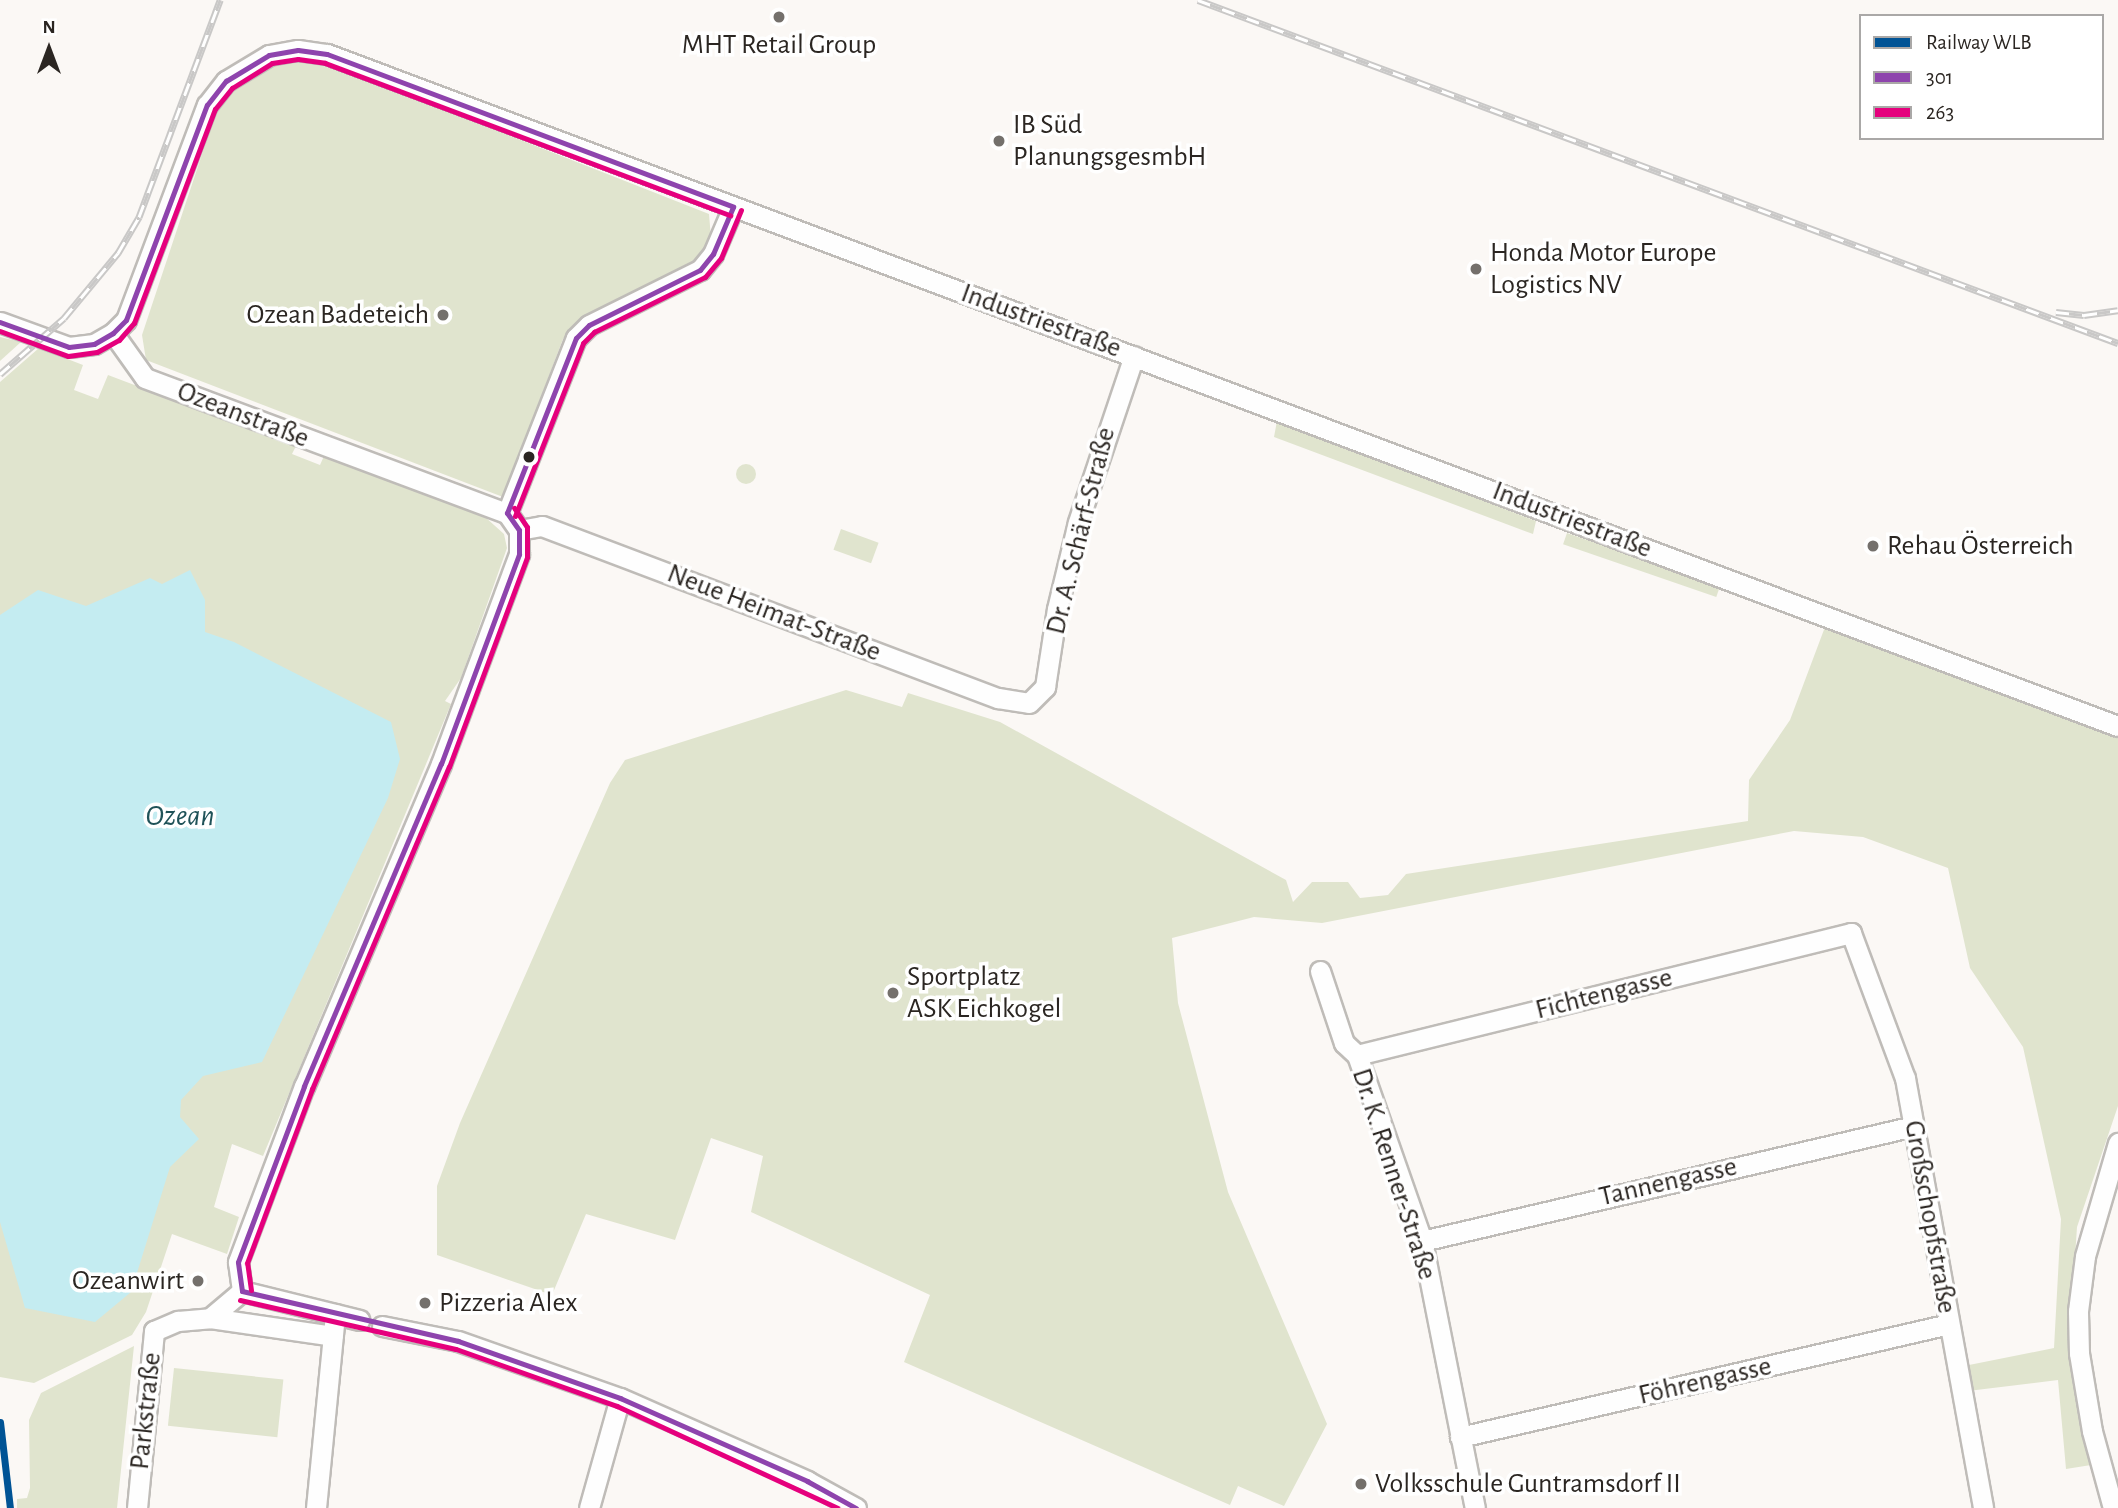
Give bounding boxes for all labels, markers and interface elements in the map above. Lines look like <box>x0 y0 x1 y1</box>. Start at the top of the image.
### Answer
marker: MHT Retail Group <box>771 9 787 25</box>
north arrow <box>14 14 84 84</box>
legend <box>1859 14 2104 140</box>
text: N <box>42 18 56 37</box>
place label: MHT Retail Group <box>682 28 876 62</box>
text: Railway WLB <box>1926 32 2032 53</box>
text: 301 <box>1926 67 1953 88</box>
text: 263 <box>1926 102 1954 123</box>
place label: IB Süd PlanungsgesmbH <box>1013 108 1206 174</box>
marker: IB Süd PlanungsgesmbH <box>991 133 1007 149</box>
place label: Honda Motor Europe Logistics NV <box>1490 236 1716 302</box>
marker: Honda Motor Europe Logistics NV <box>1468 261 1484 277</box>
street label: Industriestraße <box>956 277 1126 365</box>
place label: Ozean Badeteich <box>247 298 429 332</box>
marker: Ozean Badeteich <box>435 307 451 323</box>
street label: Ozeanstraße <box>172 375 314 455</box>
street label: Dr. A. Schärf-Straße <box>1039 424 1123 638</box>
unlabelled marker <box>522 450 536 464</box>
street label: Industriestraße <box>1488 474 1656 566</box>
place label: Rehau Österreich <box>1887 529 2074 563</box>
marker: Rehau Österreich <box>1865 538 1881 554</box>
street label: Neue Heimat-Straße <box>662 557 886 669</box>
water label: Ozean <box>145 798 215 834</box>
place label: Sportplatz ASK Eichkogel <box>907 960 1061 1026</box>
street label: Fichtengasse <box>1532 961 1676 1027</box>
marker: Sportplatz ASK Eichkogel <box>885 985 901 1001</box>
street label: Dr. K. Renner-Straße <box>1344 1064 1444 1284</box>
street label: Großschopfstraße <box>1897 1118 1963 1316</box>
street label: Tannengasse <box>1596 1150 1740 1214</box>
place label: Ozeanwirt <box>72 1264 184 1298</box>
marker: Ozeanwirt <box>190 1273 206 1289</box>
place label: Pizzeria Alex <box>439 1286 577 1320</box>
marker: Pizzeria Alex <box>417 1295 433 1311</box>
street label: Föhrengasse <box>1635 1349 1775 1413</box>
street label: Parkstraße <box>123 1351 169 1471</box>
place label: Volksschule Guntramsdorf II <box>1375 1467 1681 1501</box>
marker: Volksschule Guntramsdorf II <box>1353 1476 1369 1492</box>

